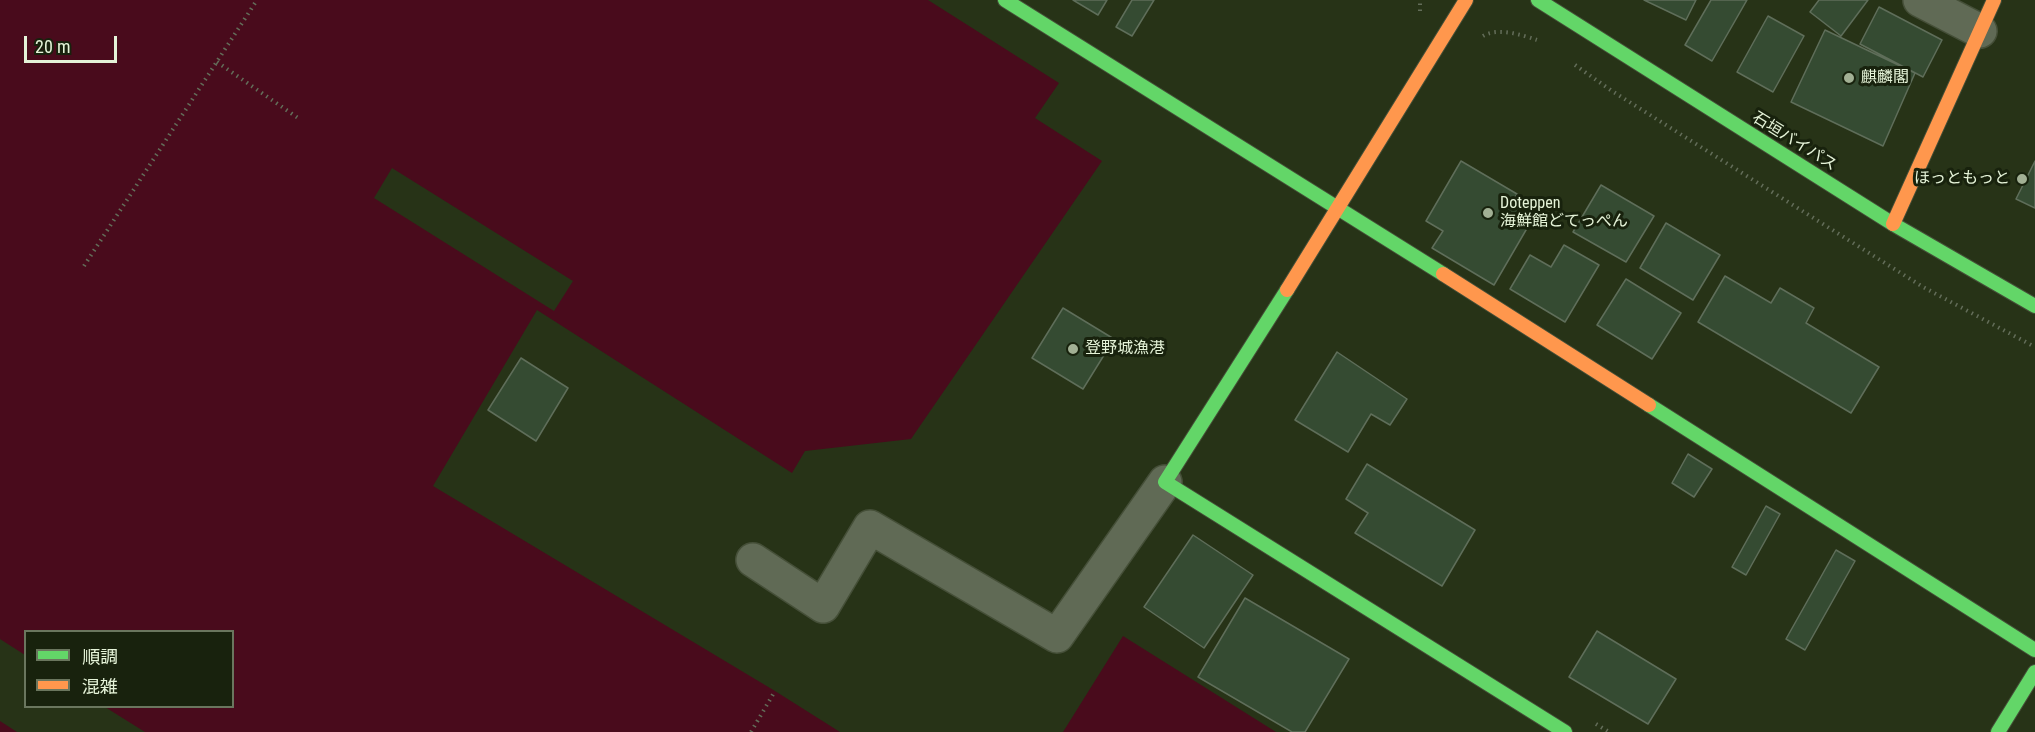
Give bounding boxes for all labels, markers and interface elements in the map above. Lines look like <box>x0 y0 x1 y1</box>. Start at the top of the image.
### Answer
scale bar <box>27 24 120 62</box>
text: 20 m <box>35 36 70 57</box>
place label: 麒麟閣 <box>1861 68 1909 88</box>
marker: 麒麟閣 <box>1842 71 1856 85</box>
street label: 石垣バイパス <box>1748 108 1840 176</box>
place label: ほっともっと <box>1914 169 2010 189</box>
marker: ほっともっと <box>2015 172 2029 186</box>
place label: Doteppen 海鮮館どてっぺん <box>1500 194 1628 232</box>
marker: Doteppen 海鮮館どてっぺん <box>1481 206 1495 220</box>
place label: 登野城漁港 <box>1085 339 1165 359</box>
marker: 登野城漁港 <box>1066 342 1080 356</box>
legend <box>24 630 234 708</box>
text: 順調 <box>82 646 118 667</box>
text: 混雑 <box>82 676 118 697</box>

